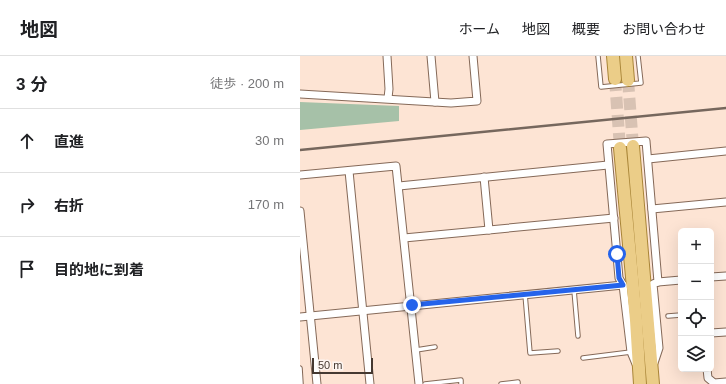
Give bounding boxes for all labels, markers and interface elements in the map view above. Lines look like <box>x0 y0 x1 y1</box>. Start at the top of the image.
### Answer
text: 地図 <box>20 19 58 40</box>
text: ホーム <box>458 21 500 37</box>
text: 地図 <box>522 21 550 37</box>
text: 概要 <box>572 21 600 37</box>
text: お問い合わせ <box>622 21 706 37</box>
text: 3 分 <box>16 75 47 94</box>
text: 徒歩 · 200 m <box>210 76 284 91</box>
icon: ahead <box>16 130 38 152</box>
text: 直進 <box>54 133 84 150</box>
text: 30 m <box>255 133 284 148</box>
icon: right <box>16 194 38 216</box>
text: 右折 <box>54 197 84 214</box>
text: 170 m <box>248 197 284 212</box>
map controls <box>678 228 714 372</box>
button: + <box>678 228 714 264</box>
route start <box>608 245 626 263</box>
icon: arrive <box>16 258 38 280</box>
text: 目的地に到着 <box>54 261 144 278</box>
button: − <box>678 264 714 300</box>
route end <box>403 296 421 314</box>
button: locate <box>678 300 714 336</box>
button: layers <box>678 336 714 372</box>
scale bar <box>312 356 373 375</box>
text: 50 m <box>318 359 342 371</box>

